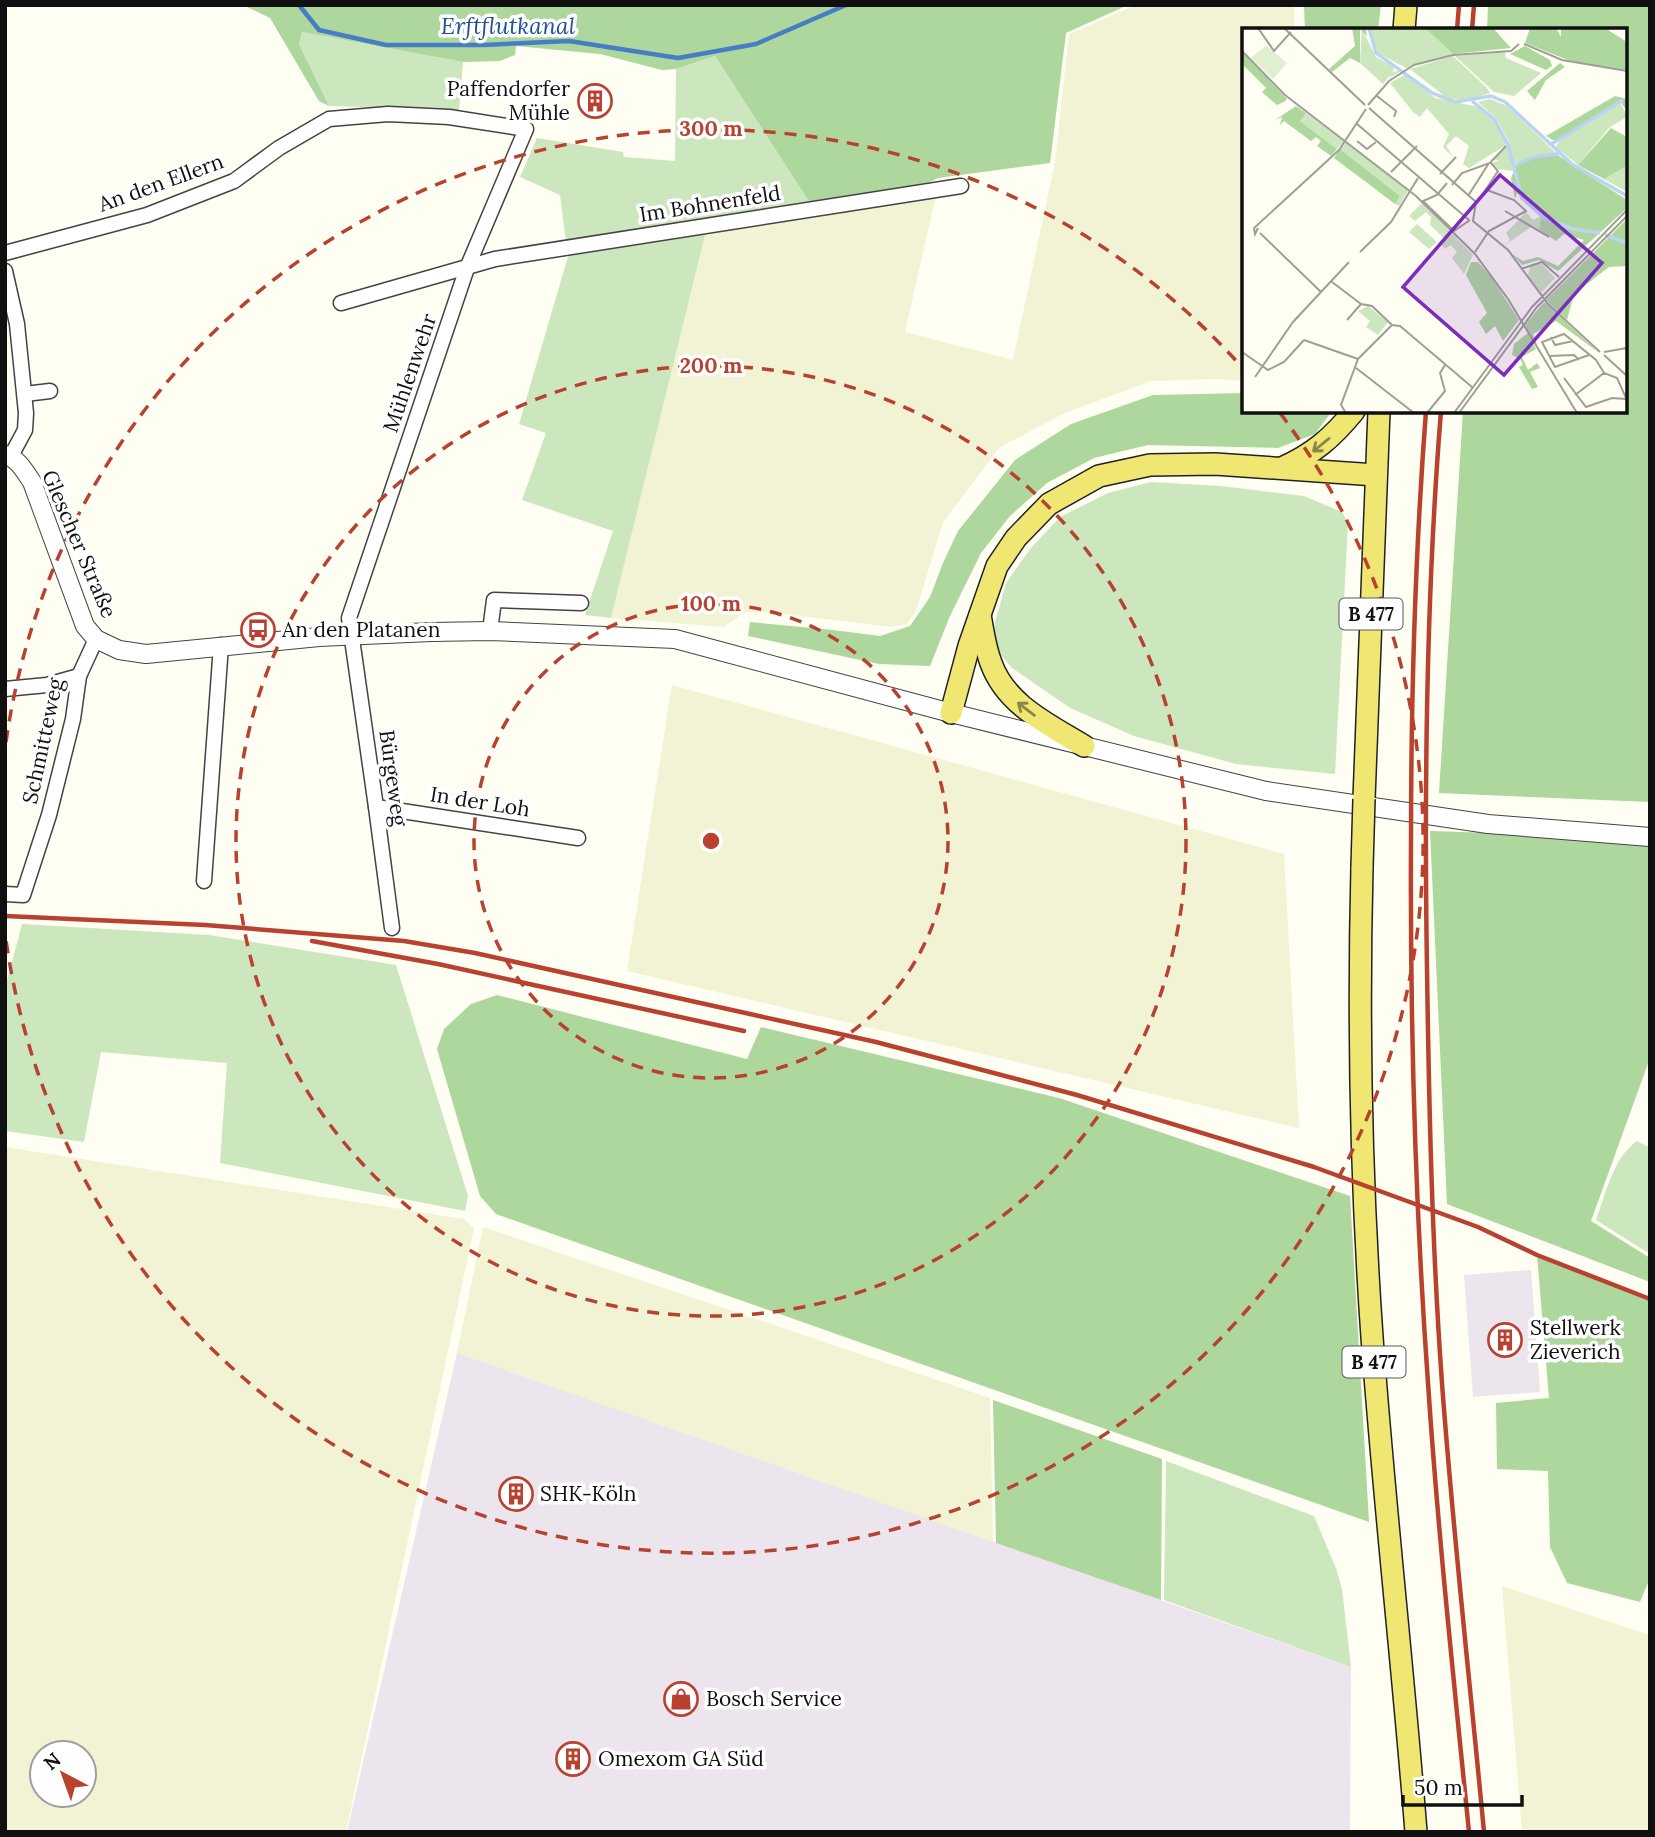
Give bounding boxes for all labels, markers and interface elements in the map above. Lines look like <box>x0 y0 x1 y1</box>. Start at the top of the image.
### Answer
water label: Erftflutkanal <box>441 11 576 40</box>
inset map <box>1242 28 1627 413</box>
place label: Paffendorfer Mühle <box>447 75 570 126</box>
building icon: Paffendorfer Mühle <box>576 82 614 120</box>
text: 300 m <box>679 115 743 142</box>
street label: An den Ellern <box>94 147 227 218</box>
street label: Im Bohnenfeld <box>637 179 782 228</box>
street label: Mühlenwehr <box>377 310 442 436</box>
text: 200 m <box>680 352 742 379</box>
one-way arrow <box>1313 437 1331 452</box>
street label: Glescher Straße <box>36 466 123 622</box>
text: 100 m <box>681 590 741 617</box>
road number: B 477 <box>1340 598 1402 629</box>
bus stop icon: An den Platanen <box>239 611 277 649</box>
place label: An den Platanen <box>281 616 441 643</box>
street label: Schmitteweg <box>16 675 69 806</box>
one-way arrow <box>1017 701 1036 716</box>
street label: Bürgeweg <box>373 728 414 828</box>
street label: In der Loh <box>428 780 532 823</box>
centre of rings <box>699 829 723 853</box>
place label: Stellwerk Zieverich <box>1530 1314 1622 1365</box>
building icon: Stellwerk Zieverich <box>1486 1321 1524 1359</box>
road number: B 477 <box>1342 1346 1406 1378</box>
building icon: SHK-Köln <box>497 1475 535 1513</box>
place label: SHK-Köln <box>540 1480 637 1507</box>
shop icon: Bosch Service <box>662 1680 700 1718</box>
place label: Bosch Service <box>706 1685 842 1712</box>
north arrow <box>28 1739 98 1809</box>
building icon: Omexom GA Süd <box>554 1740 592 1778</box>
place label: Omexom GA Süd <box>598 1745 764 1772</box>
text: N <box>38 1747 65 1775</box>
scale bar <box>1403 1764 1522 1808</box>
text: 50 m <box>1414 1774 1463 1801</box>

